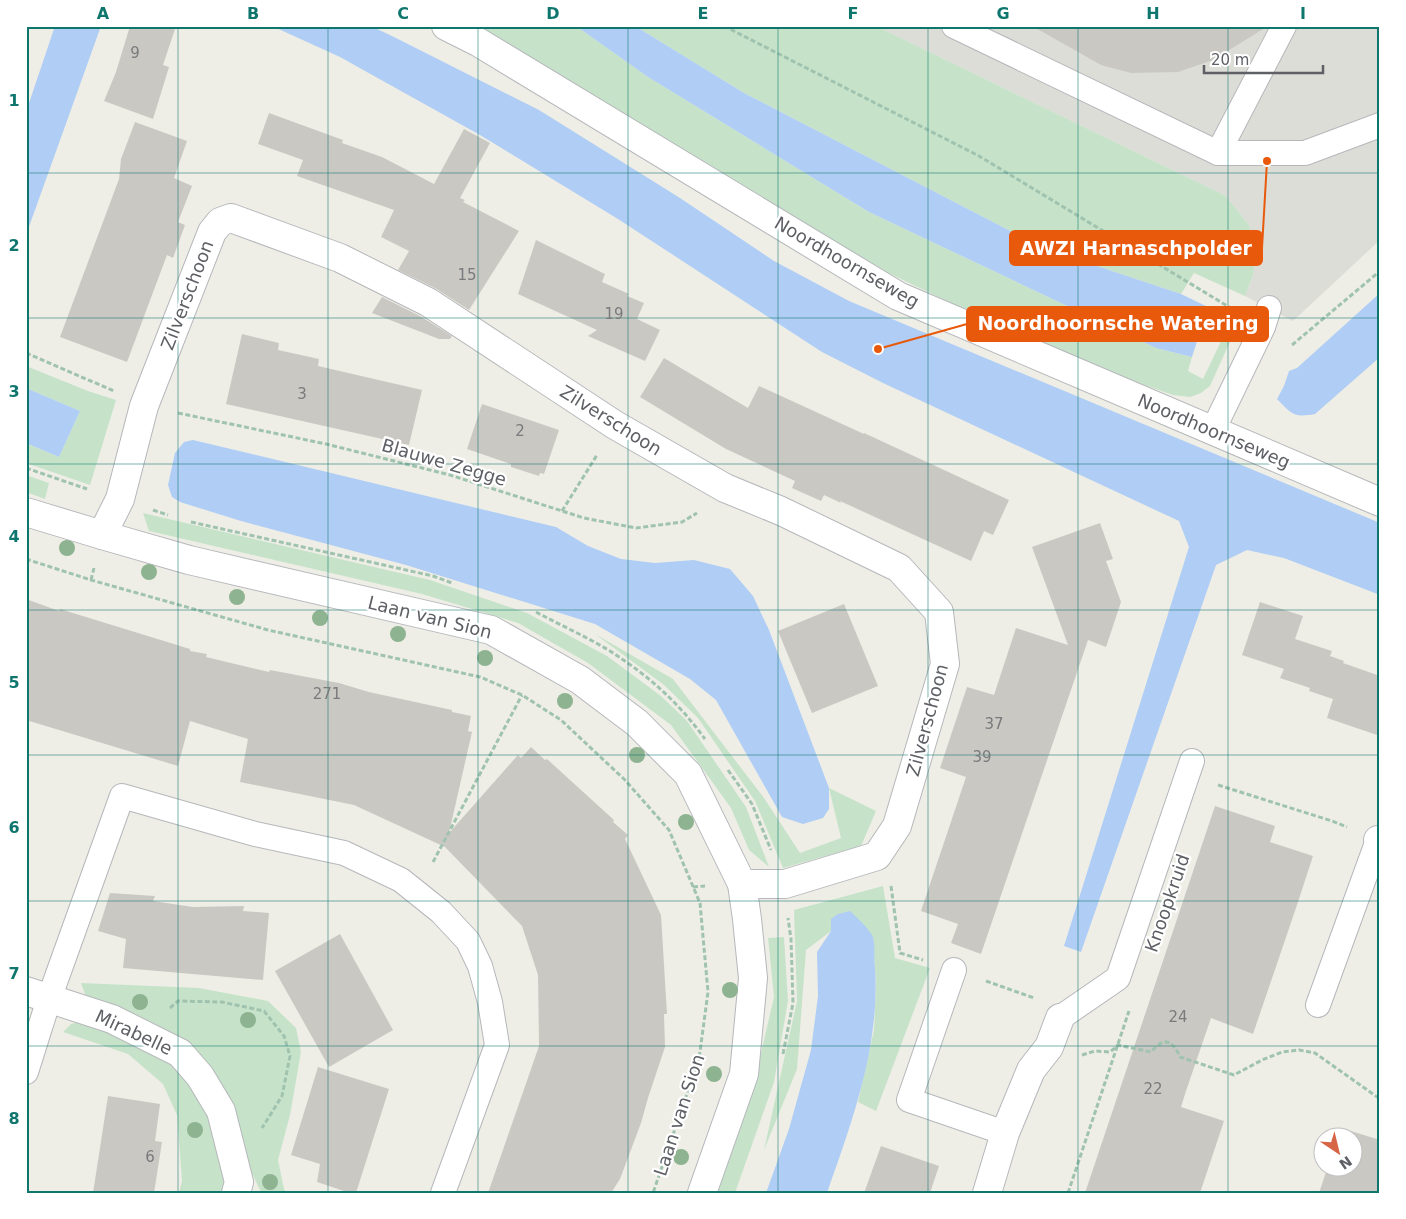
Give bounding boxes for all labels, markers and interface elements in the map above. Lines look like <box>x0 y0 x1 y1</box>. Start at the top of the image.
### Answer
text: A <box>97 4 110 23</box>
text: B <box>247 4 259 23</box>
text: C <box>397 4 409 23</box>
text: D <box>546 4 560 23</box>
text: E <box>698 4 708 23</box>
text: F <box>848 4 858 23</box>
text: G <box>996 4 1010 23</box>
text: H <box>1146 4 1160 23</box>
text: I <box>1300 4 1306 23</box>
scale bar <box>1204 42 1322 74</box>
house number: 9 <box>130 44 140 62</box>
text: 20 m <box>1211 51 1249 69</box>
text: 1 <box>8 91 20 110</box>
street label: Noordhoornseweg <box>771 212 923 312</box>
callout: AWZI Harnaschpolder <box>1010 231 1262 265</box>
text: 2 <box>8 236 20 255</box>
street label: Zilverschoon <box>156 237 218 353</box>
text: AWZI Harnaschpolder <box>1020 237 1253 259</box>
house number: 15 <box>457 266 477 284</box>
house number: 19 <box>604 305 624 323</box>
callout: Noordhoornsche Watering <box>967 307 1268 341</box>
text: Noordhoornsche Watering <box>977 312 1259 334</box>
street label: Zilverschoon <box>556 380 666 460</box>
text: 3 <box>8 382 20 401</box>
house number: 3 <box>297 385 307 403</box>
street label: Noordhoornseweg <box>1135 389 1293 473</box>
house number: 2 <box>515 422 525 440</box>
street label: Blauwe Zegge <box>379 434 509 490</box>
text: 4 <box>8 527 20 546</box>
street label: Laan van Sion <box>366 591 494 643</box>
street label: Zilverschoon <box>902 661 952 779</box>
text: 5 <box>8 673 20 692</box>
house number: 271 <box>313 685 341 703</box>
house number: 37 <box>984 715 1004 733</box>
house number: 39 <box>972 748 992 766</box>
text: 6 <box>8 818 20 837</box>
street label: Knoopkruid <box>1140 851 1194 955</box>
text: 7 <box>8 964 20 983</box>
street label: Mirabelle <box>92 1005 176 1059</box>
house number: 24 <box>1168 1008 1188 1026</box>
street label: Laan van Sion <box>649 1051 709 1179</box>
house number: 22 <box>1143 1080 1163 1098</box>
text: 8 <box>8 1109 20 1128</box>
north arrow <box>1314 1126 1364 1176</box>
house number: 6 <box>145 1148 155 1166</box>
text: N <box>1336 1153 1355 1173</box>

